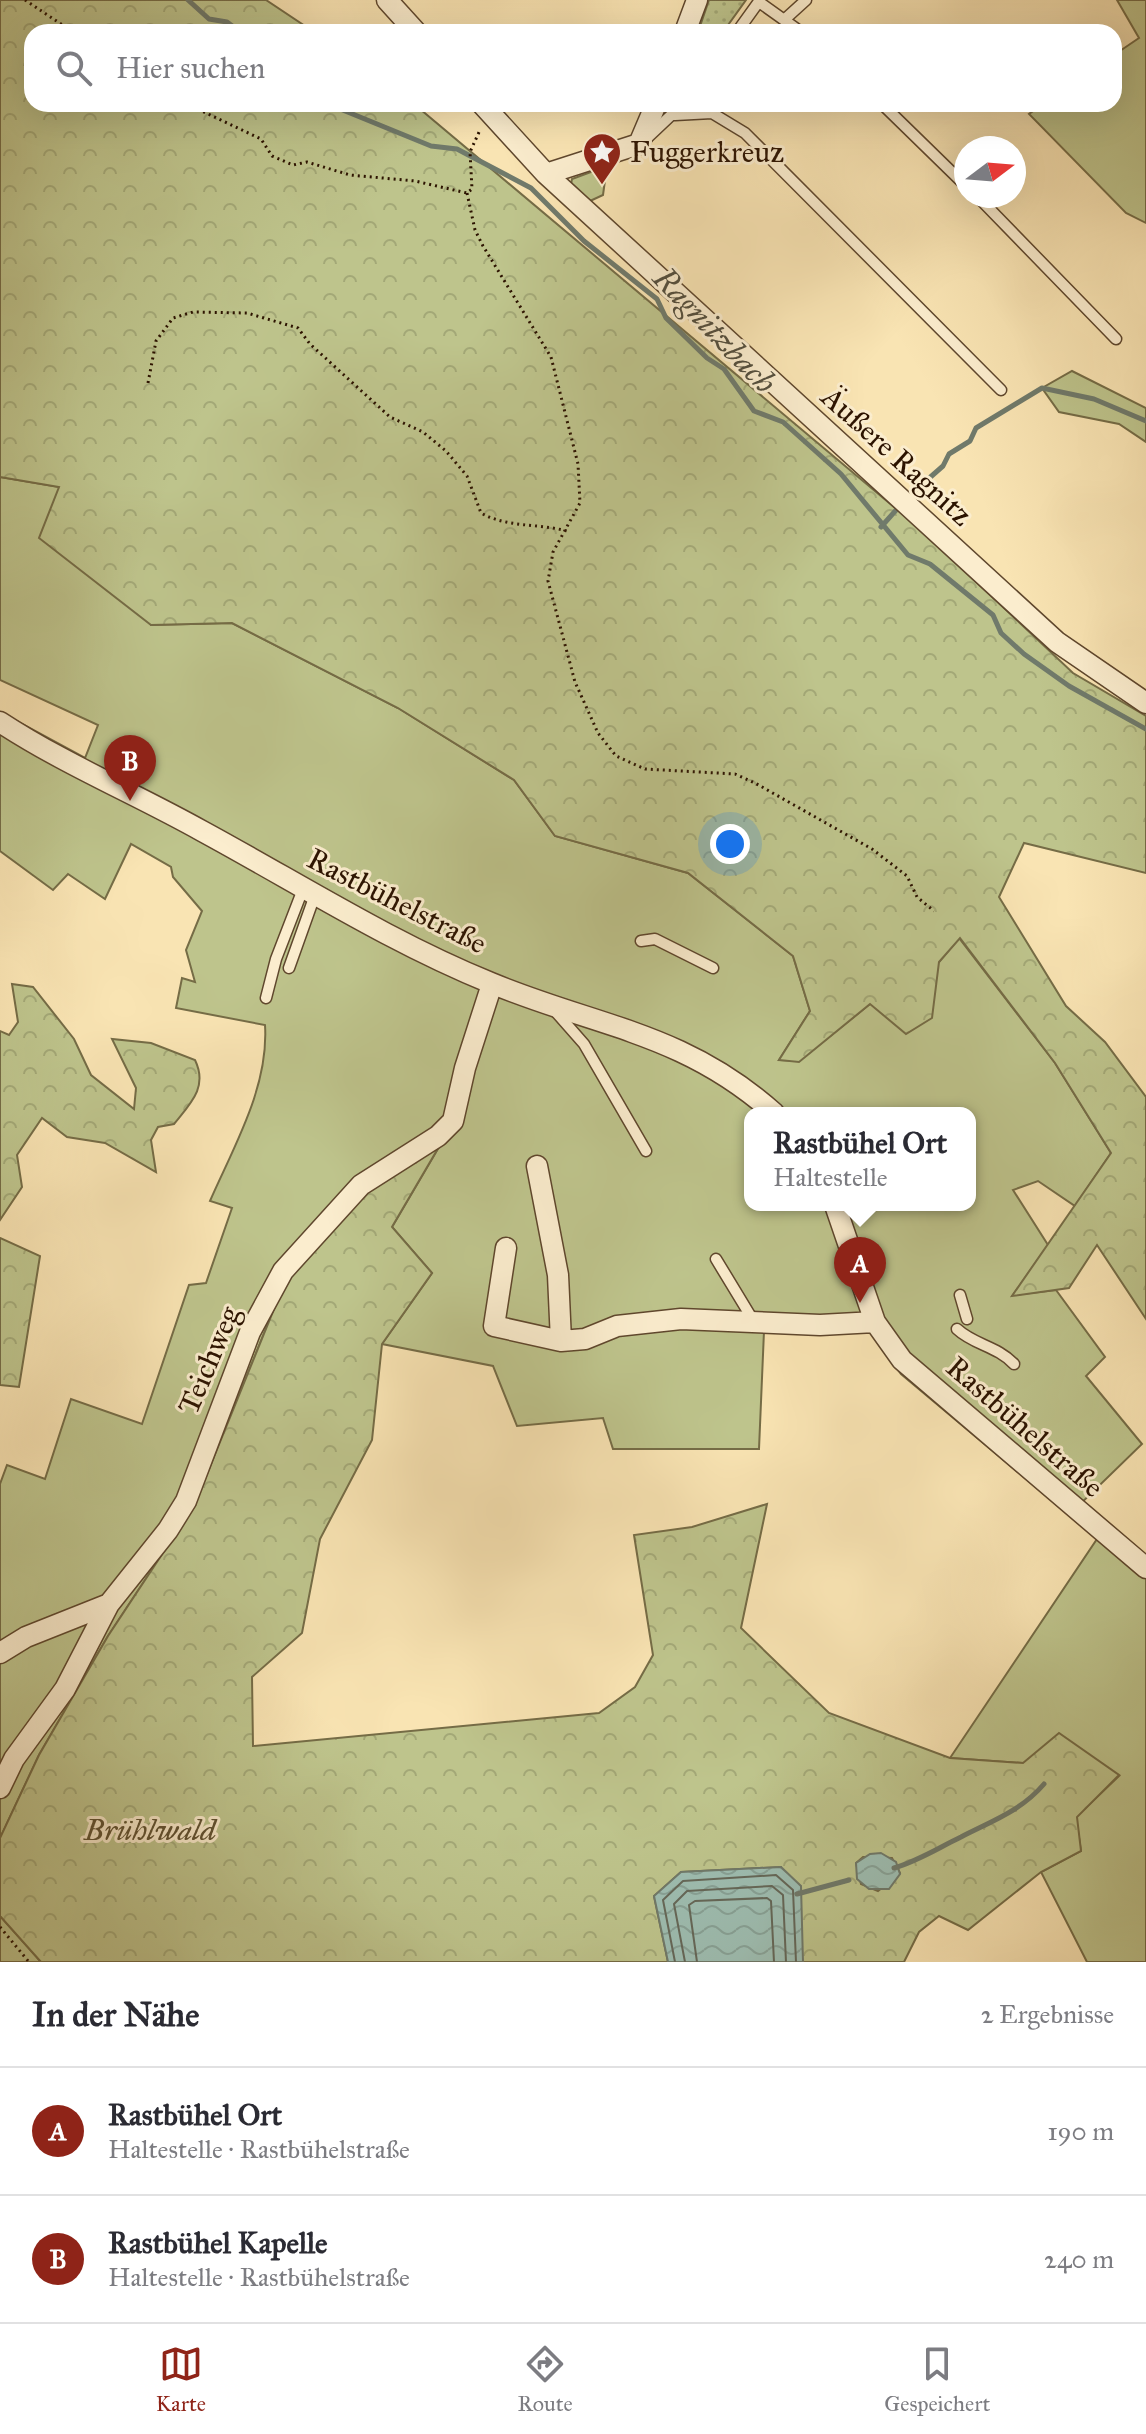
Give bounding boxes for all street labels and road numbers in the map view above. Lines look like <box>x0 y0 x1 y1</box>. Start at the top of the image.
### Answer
street label: Äußere Ragnitz <box>813 378 980 533</box>
street label: Rastbühelstraße <box>301 840 493 962</box>
street label: Teichweg <box>170 1300 248 1419</box>
street label: Rastbühelstraße <box>939 1349 1111 1505</box>

